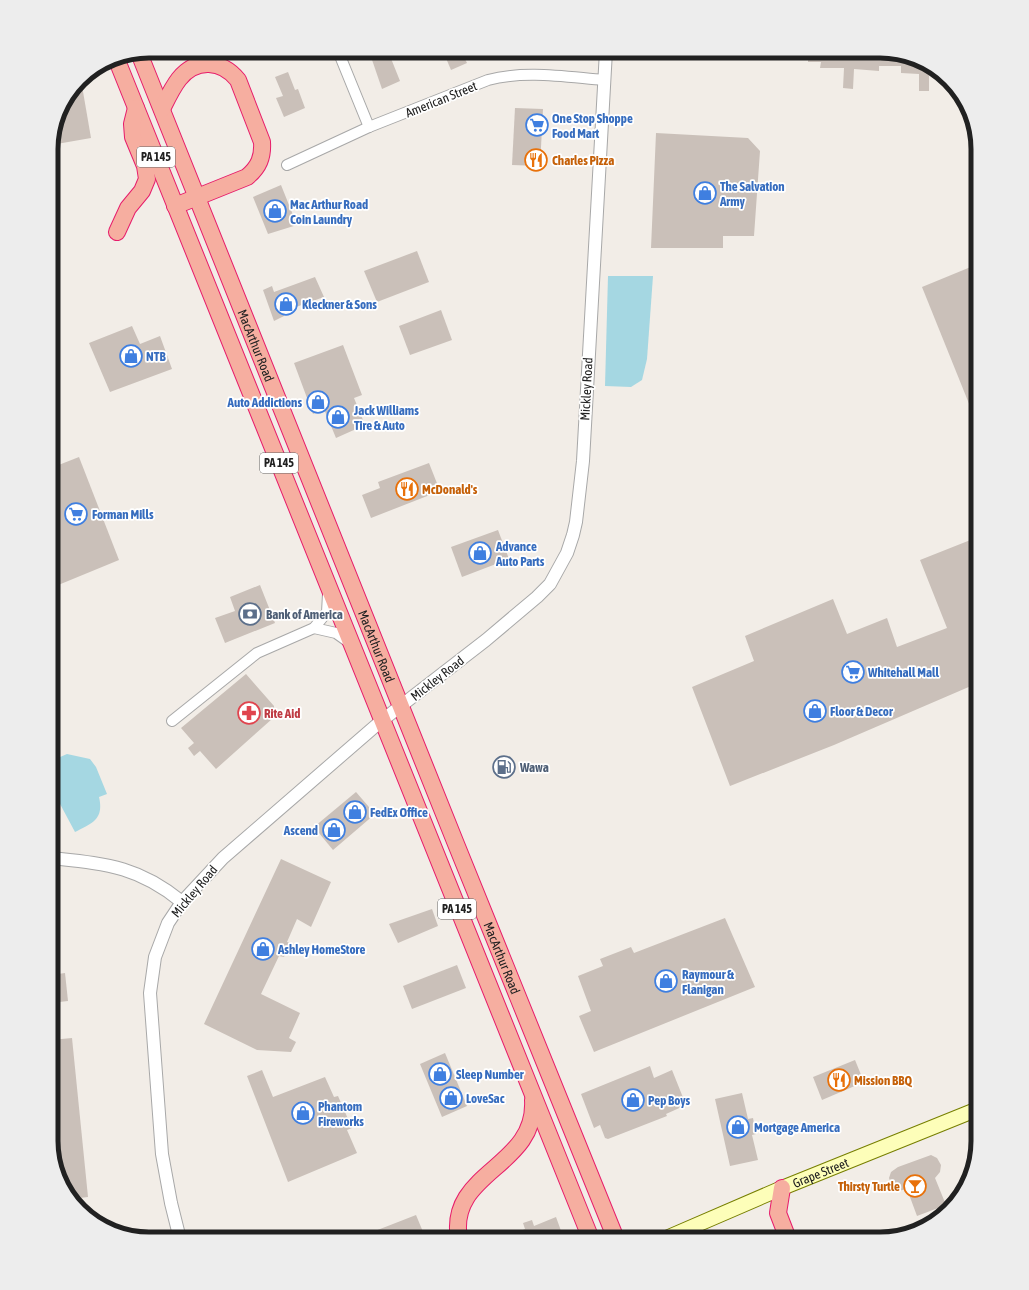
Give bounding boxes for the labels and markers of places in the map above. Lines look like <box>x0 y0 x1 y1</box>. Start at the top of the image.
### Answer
place label: One Stop Shoppe Food Mart <box>552 111 633 141</box>
supermarket icon: One Stop Shoppe Food Mart <box>524 112 550 138</box>
restaurant icon: Charles Pizza <box>523 147 549 173</box>
place label: Charles Pizza <box>552 153 614 168</box>
place label: The Salvation Army <box>719 179 785 209</box>
shop icon: The Salvation Army <box>692 180 718 206</box>
place label: Mac Arthur Road Coin Laundry <box>290 197 368 227</box>
shop icon: Mac Arthur Road Coin Laundry <box>262 198 288 224</box>
shop icon: Kleckner & Sons <box>273 291 299 317</box>
place label: Kleckner & Sons <box>302 297 377 312</box>
shop icon: NTB <box>118 343 144 369</box>
place label: NTB <box>146 349 166 364</box>
shop icon: Auto Addictions <box>305 389 331 415</box>
place label: Auto Addictions <box>227 395 302 410</box>
place label: Jack Williams Tire & Auto <box>353 403 419 433</box>
shop icon: Jack Williams Tire & Auto <box>325 404 351 430</box>
restaurant icon: McDonald's <box>394 476 420 502</box>
place label: McDonald's <box>422 482 478 497</box>
supermarket icon: Forman Mills <box>63 501 89 527</box>
place label: Forman Mills <box>92 507 154 522</box>
place label: Advance Auto Parts <box>495 539 545 569</box>
shop icon: Advance Auto Parts <box>467 540 493 566</box>
bank icon: Bank of America <box>237 601 263 627</box>
place label: Bank of America <box>266 607 343 622</box>
supermarket icon: Whitehall Mall <box>840 659 866 685</box>
place label: Whitehall Mall <box>867 665 939 680</box>
shop icon: Floor & Decor <box>802 698 828 724</box>
pharmacy icon: Rite Aid <box>236 700 262 726</box>
place label: Floor & Decor <box>830 704 894 719</box>
place label: Rite Aid <box>264 706 300 721</box>
fuel station icon: Wawa <box>491 754 517 780</box>
place label: Wawa <box>519 760 549 775</box>
shop icon: FedEx Office <box>342 799 368 825</box>
place label: FedEx Office <box>370 805 428 820</box>
shop icon: Ascend <box>321 817 347 843</box>
place label: Ascend <box>283 823 318 838</box>
shop icon: Ashley HomeStore <box>250 936 276 962</box>
place label: Ashley HomeStore <box>277 942 365 957</box>
place label: Raymour & Flanigan <box>682 967 734 997</box>
shop icon: Raymour & Flanigan <box>653 968 679 994</box>
shop icon: Sleep Number <box>427 1061 453 1087</box>
place label: Sleep Number <box>456 1067 525 1082</box>
restaurant icon: Mission BBQ <box>826 1067 852 1093</box>
place label: Mission BBQ <box>854 1073 912 1088</box>
shop icon: LoveSac <box>438 1085 464 1111</box>
shop icon: Pep Boys <box>620 1087 646 1113</box>
place label: LoveSac <box>466 1091 505 1106</box>
place label: Pep Boys <box>648 1093 691 1108</box>
place label: Phantom Fireworks <box>318 1099 364 1129</box>
shop icon: Phantom Fireworks <box>290 1100 316 1126</box>
shop icon: Mortgage America <box>725 1114 751 1140</box>
place label: Mortgage America <box>754 1120 840 1135</box>
bar icon: Thirsty Turtle <box>902 1173 928 1199</box>
place label: Thirsty Turtle <box>838 1179 900 1194</box>

